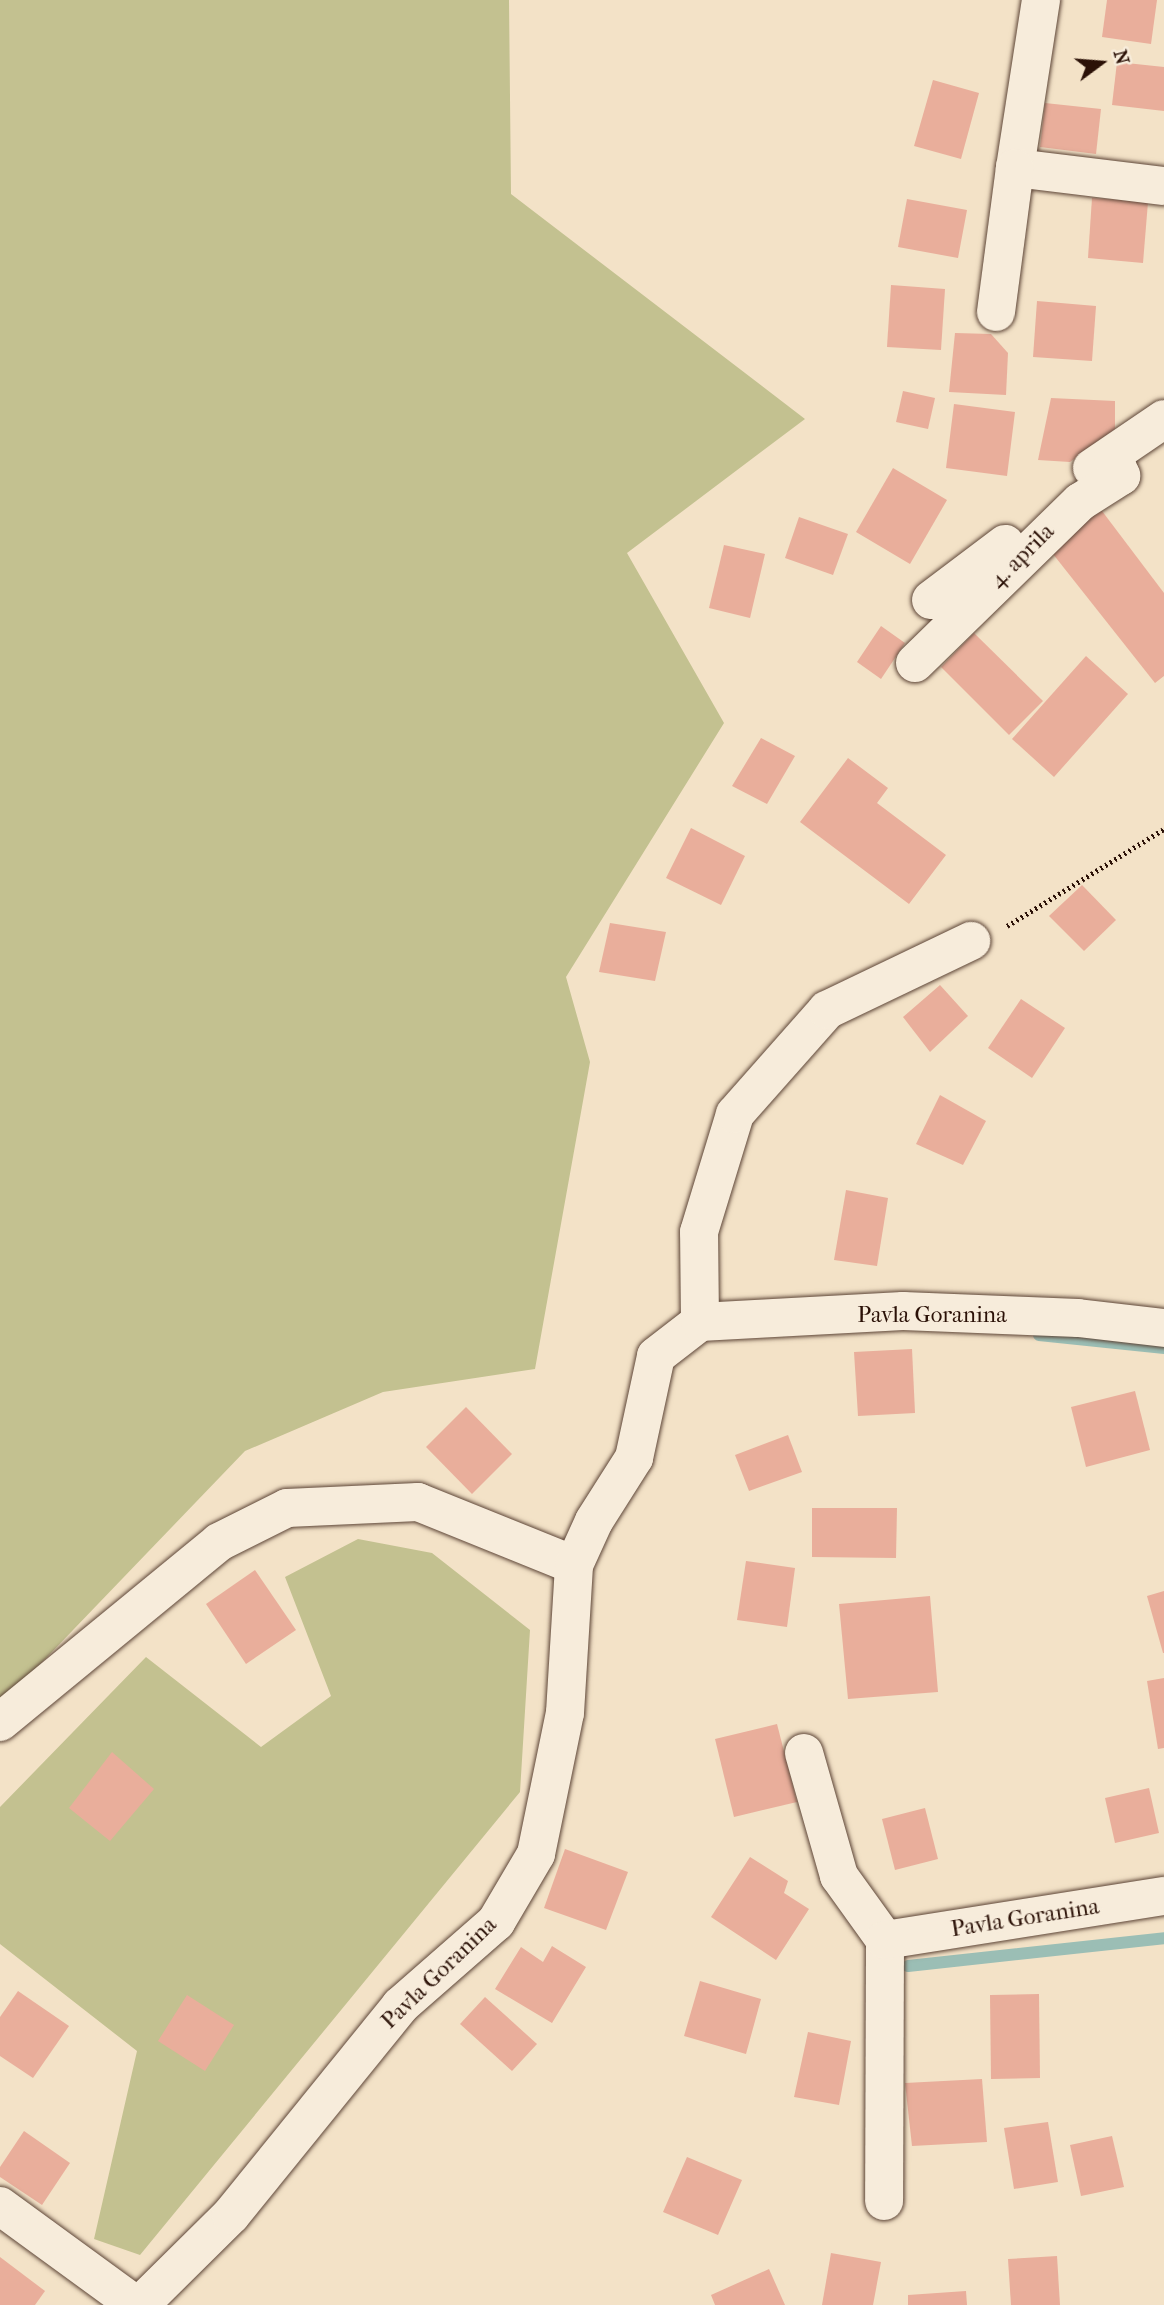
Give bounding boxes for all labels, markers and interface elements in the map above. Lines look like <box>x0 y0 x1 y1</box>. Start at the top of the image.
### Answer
north arrow <box>1066 28 1136 98</box>
text: N <box>1109 47 1134 67</box>
street label: 4. aprila <box>984 518 1060 594</box>
street label: Pavla Goranina <box>857 1301 1007 1329</box>
street label: Pavla Goranina <box>949 1893 1101 1943</box>
street label: Pavla Goranina <box>376 1911 502 2035</box>

